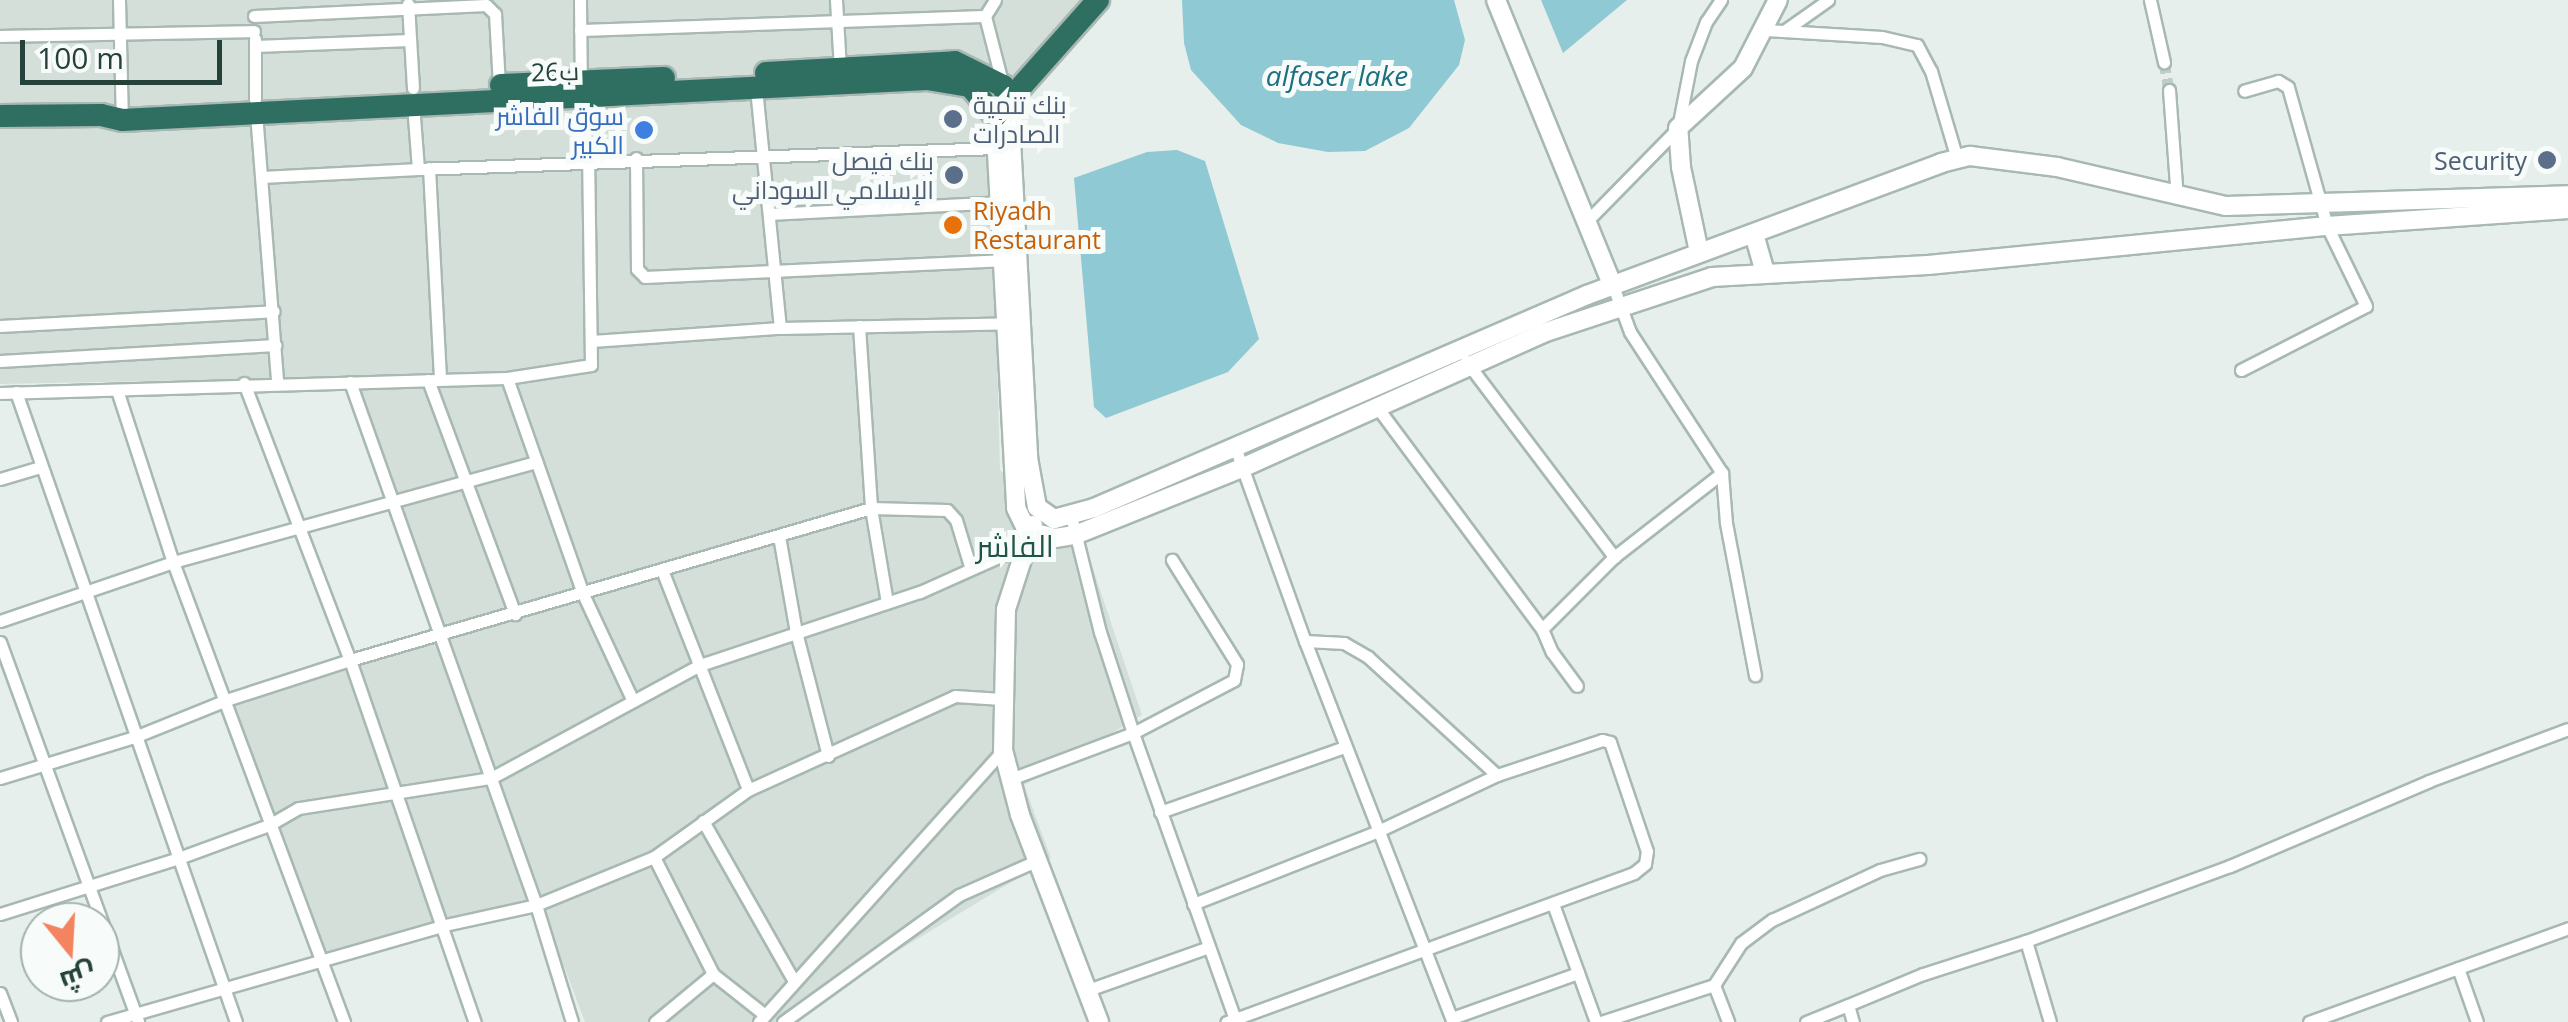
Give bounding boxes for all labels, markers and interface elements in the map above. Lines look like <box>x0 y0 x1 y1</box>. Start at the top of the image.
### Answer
scale bar <box>25 20 228 82</box>
text: 100 m <box>37 37 124 78</box>
street label: 26ب <box>530 55 580 87</box>
water label: alfaser lake <box>1266 58 1408 92</box>
place label: بنك تنمية الصادرات <box>973 90 1067 149</box>
place label: سوق الفاشر الكبير <box>496 101 624 160</box>
marker: بنك تنمية الصادرات <box>942 108 964 130</box>
marker: سوق الفاشر الكبير <box>633 119 655 141</box>
place label: Security <box>2434 145 2527 175</box>
place label: بنك فيصل الإسلامي السوداني <box>732 146 934 205</box>
marker: Security <box>2536 149 2558 171</box>
marker: بنك فيصل الإسلامي السوداني <box>943 164 965 186</box>
place label: Riyadh Restaurant <box>973 196 1101 255</box>
marker: Riyadh Restaurant <box>942 214 964 236</box>
district label: الفاشر <box>976 528 1054 564</box>
north arrow <box>20 902 120 1002</box>
text: ش <box>56 955 102 1002</box>

